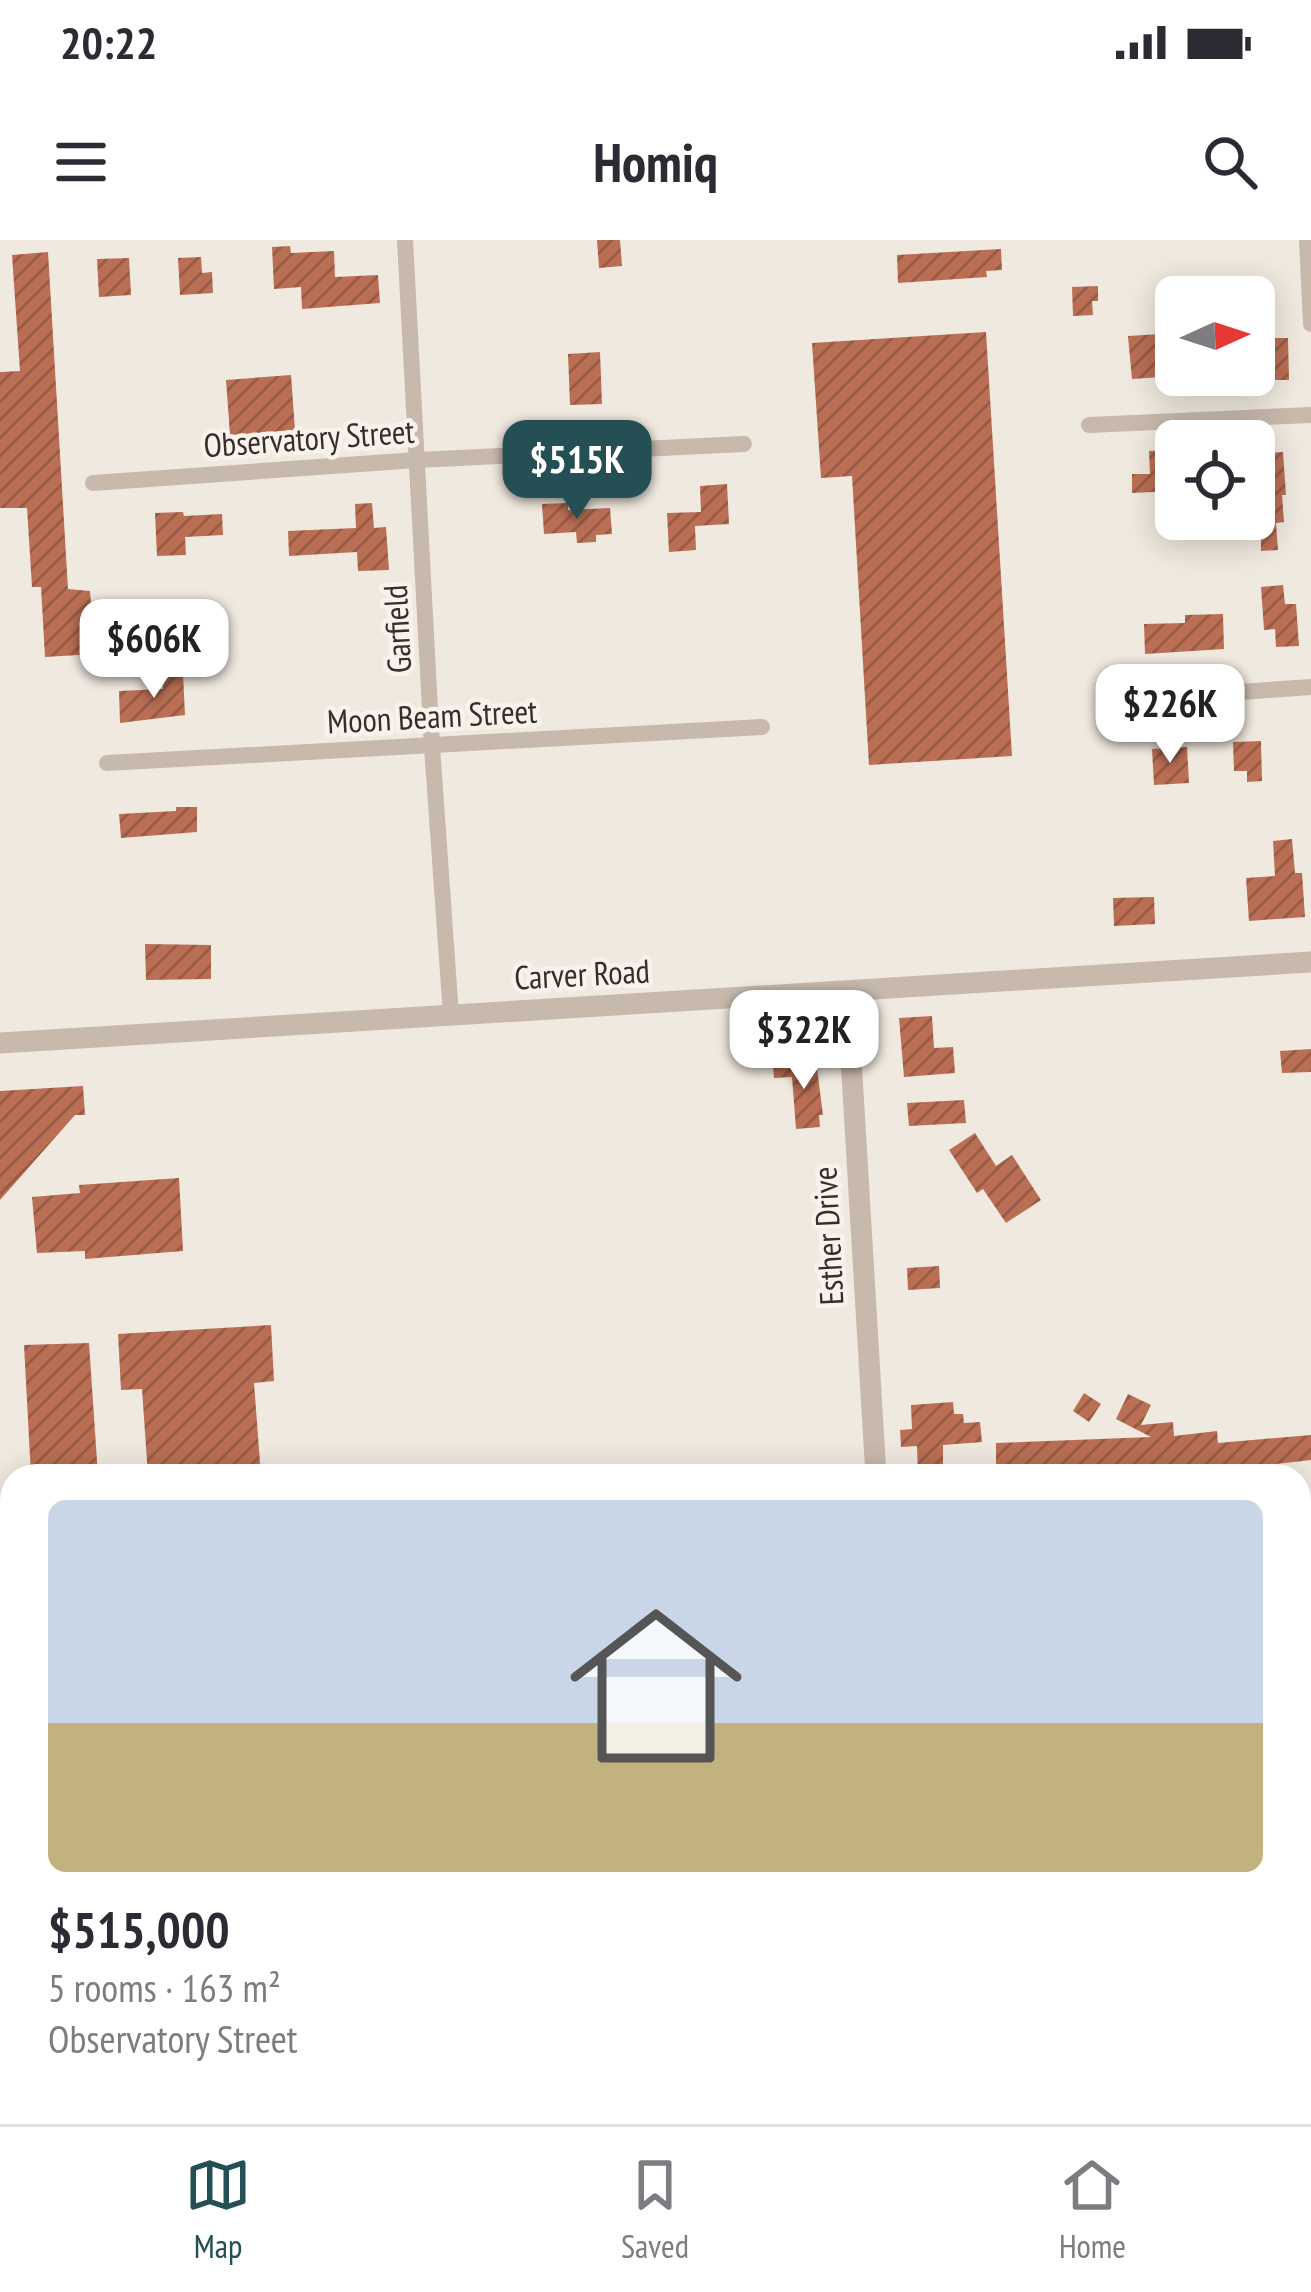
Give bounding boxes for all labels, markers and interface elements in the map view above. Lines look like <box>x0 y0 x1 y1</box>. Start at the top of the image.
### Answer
text: 20:22 <box>60 13 157 71</box>
text: Homiq <box>593 127 718 197</box>
icon: menu <box>48 129 114 195</box>
icon: search <box>1197 129 1263 195</box>
north arrow <box>1155 276 1275 396</box>
map controls <box>1155 276 1275 540</box>
street label: Observatory Street <box>202 409 416 466</box>
pin: $515K <box>493 420 661 522</box>
button: locate <box>1155 420 1275 540</box>
text: $515K <box>530 433 624 484</box>
street label: Garfield <box>373 584 420 674</box>
pin: $606K <box>70 599 238 701</box>
text: $606K <box>107 612 201 663</box>
pin: $226K <box>1086 664 1254 766</box>
text: $226K <box>1123 677 1217 728</box>
street label: Moon Beam Street <box>326 689 538 742</box>
street label: Carver Road <box>513 948 651 999</box>
pin: $322K <box>720 990 888 1092</box>
text: $322K <box>757 1003 851 1054</box>
street label: Esther Drive <box>802 1166 853 1306</box>
icon: home <box>548 1578 764 1794</box>
text: $515,000 <box>48 1896 230 1962</box>
text: 5 rooms · 163 m² <box>48 1962 281 2013</box>
text: Observatory Street <box>48 2013 298 2064</box>
tab: Map <box>185 2152 251 2267</box>
tab: Saved <box>621 2152 689 2267</box>
tab: Home <box>1059 2152 1126 2267</box>

